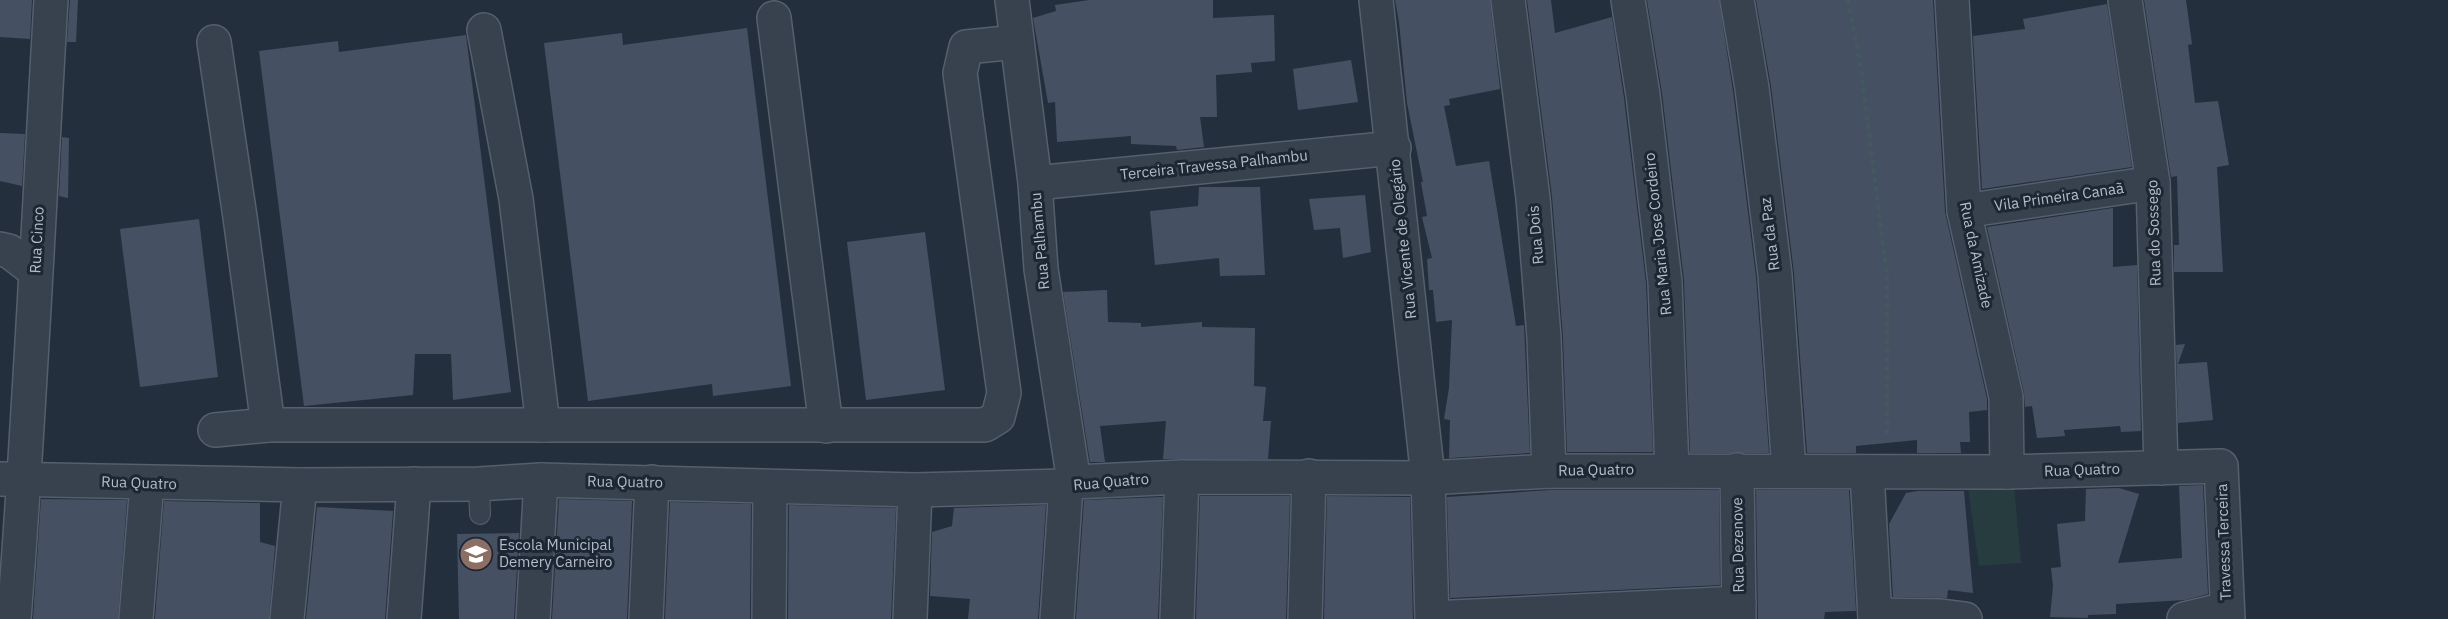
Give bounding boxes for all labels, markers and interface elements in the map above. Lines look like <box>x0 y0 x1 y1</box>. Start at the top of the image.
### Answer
street label: Terceira Travessa Palhambu <box>1119 145 1309 184</box>
street label: Rua Maria Jose Cordeiro <box>1640 152 1675 316</box>
street label: Rua Vicente de Olegário <box>1385 158 1420 320</box>
street label: Vila Primeira Canaã <box>1993 178 2125 215</box>
street label: Rua do Sossego <box>2142 180 2165 287</box>
street label: Rua Palhambu <box>1026 192 1053 290</box>
street label: Rua da Paz <box>1756 196 1783 272</box>
street label: Rua da Amizade <box>1956 200 1997 310</box>
street label: Rua Dois <box>1523 205 1548 265</box>
street label: Rua Cinco <box>25 206 48 274</box>
street label: Rua Quatro <box>1558 459 1634 480</box>
street label: Rua Quatro <box>2044 459 2120 480</box>
street label: Rua Quatro <box>1072 469 1150 494</box>
street label: Rua Quatro <box>587 471 663 492</box>
street label: Rua Quatro <box>101 472 177 493</box>
street label: Travessa Terceira <box>2212 483 2235 601</box>
street label: Rua Dezenove <box>1727 497 1748 593</box>
place label: Escola Municipal Demery Carneiro <box>499 535 612 571</box>
school or university icon: Escola Municipal Demery Carneiro <box>458 536 494 572</box>

